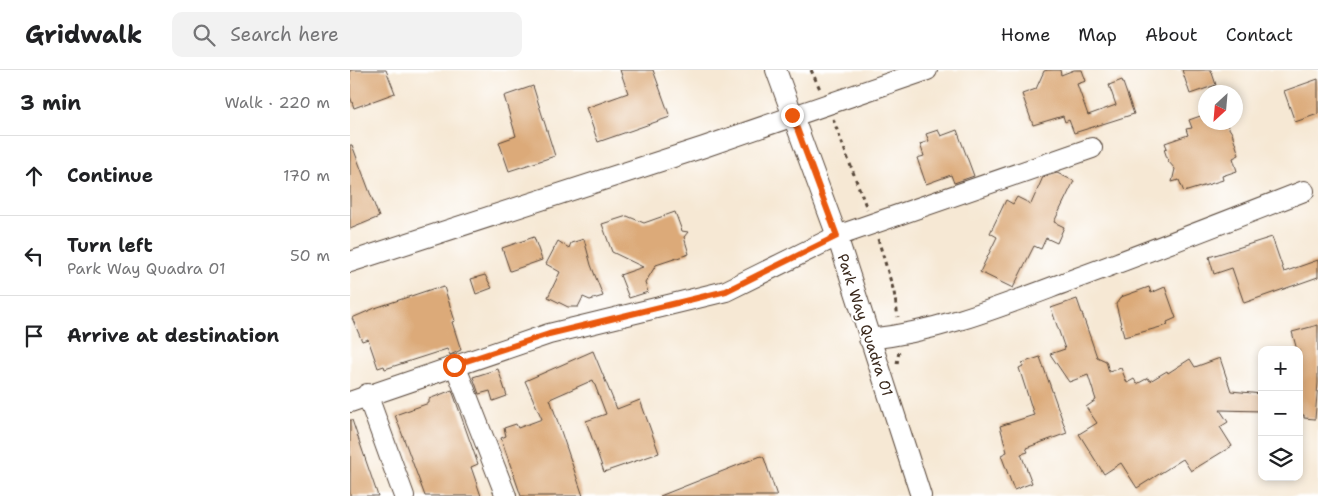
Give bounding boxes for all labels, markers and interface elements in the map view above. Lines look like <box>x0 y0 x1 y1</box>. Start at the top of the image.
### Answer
search box <box>172 12 522 57</box>
text: Gridwalk <box>25 19 142 51</box>
icon: search <box>190 21 218 49</box>
text: Search here <box>230 22 339 47</box>
text: Home <box>1001 23 1050 47</box>
text: Map <box>1078 23 1117 47</box>
text: About <box>1145 23 1198 47</box>
text: Contact <box>1226 23 1293 47</box>
north arrow <box>1198 85 1243 130</box>
text: 3 min <box>20 89 81 117</box>
text: Walk · 220 m <box>224 92 330 113</box>
route end <box>781 104 804 127</box>
icon: ahead <box>20 162 48 190</box>
text: Continue <box>67 163 153 188</box>
text: 170 m <box>283 165 330 186</box>
text: Turn left <box>67 233 153 258</box>
icon: left <box>20 242 48 270</box>
text: 50 m <box>290 245 330 266</box>
street label: Park Way Quadra 01 <box>833 251 897 399</box>
text: Park Way Quadra 01 <box>67 258 226 279</box>
icon: arrive <box>20 322 48 350</box>
text: Arrive at destination <box>67 323 279 348</box>
map controls <box>1258 346 1303 481</box>
button: + <box>1258 346 1303 391</box>
route start <box>443 354 466 377</box>
button: − <box>1258 391 1303 436</box>
button: layers <box>1258 436 1303 481</box>

